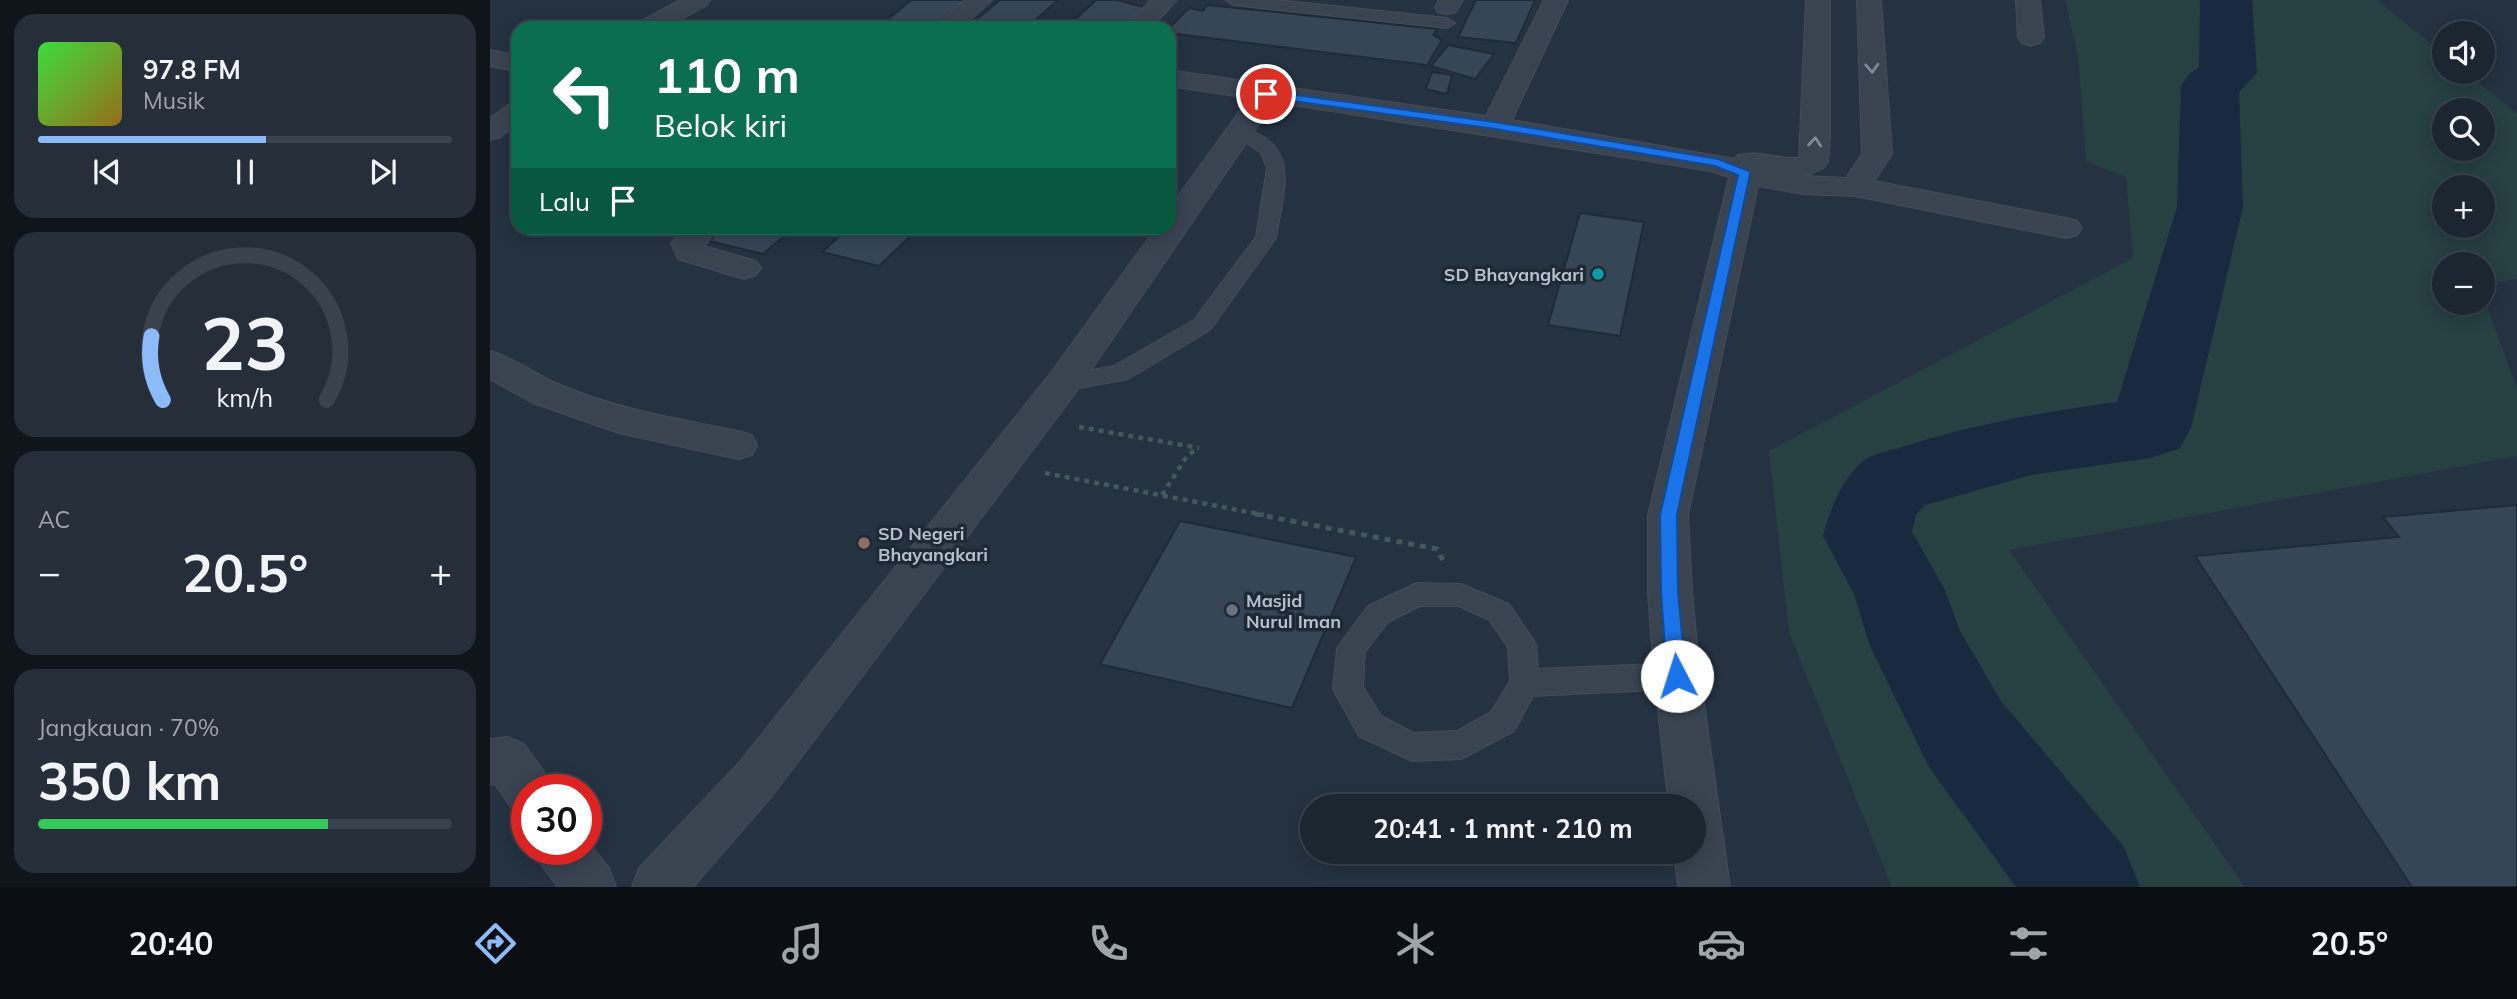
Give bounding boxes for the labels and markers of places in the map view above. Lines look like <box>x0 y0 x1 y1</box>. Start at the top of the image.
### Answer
pin <box>1236 64 1296 124</box>
place label: SD Bhayangkari <box>1444 263 1584 286</box>
marker: SD Bhayangkari <box>1590 266 1606 282</box>
place label: SD Negeri Bhayangkari <box>878 522 988 566</box>
marker: SD Negeri Bhayangkari <box>856 535 872 551</box>
place label: Masjid Nurul Iman <box>1246 589 1341 633</box>
marker: Masjid Nurul Iman <box>1224 602 1240 618</box>

